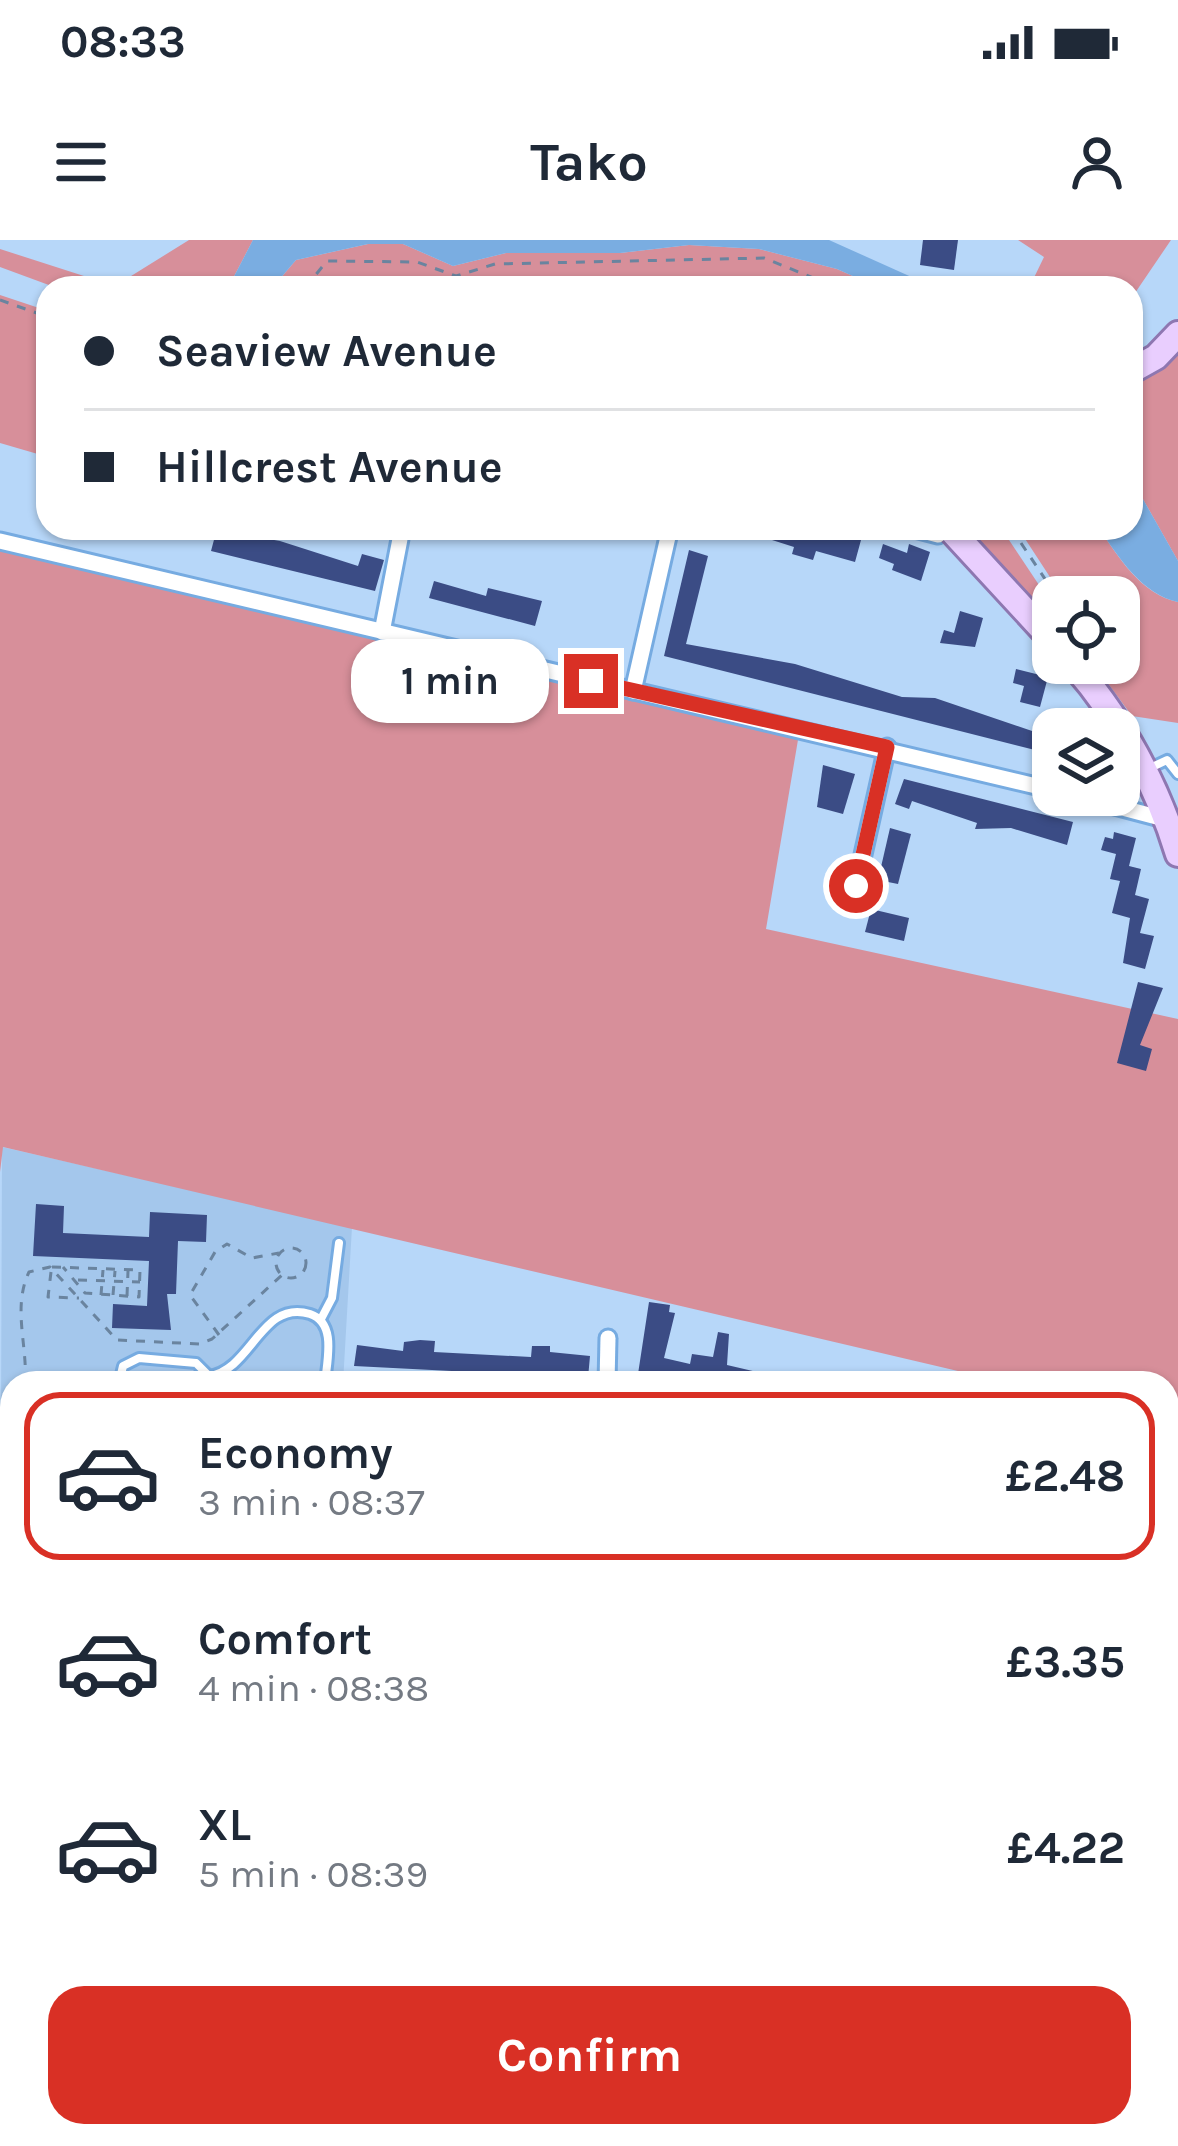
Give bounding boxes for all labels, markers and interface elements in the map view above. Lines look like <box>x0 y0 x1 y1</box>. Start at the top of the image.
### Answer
text: 08:33 <box>60 16 186 68</box>
icon: menu <box>48 129 114 195</box>
icon: person <box>1064 129 1130 195</box>
text: Tako <box>530 130 648 194</box>
text: Seaview Avenue <box>156 325 497 377</box>
text: Hillcrest Avenue <box>156 441 503 493</box>
map controls <box>1032 576 1140 816</box>
button: locate <box>1032 576 1140 684</box>
callout: 1 min <box>351 639 549 723</box>
route end <box>564 654 618 708</box>
text: 1 min <box>401 658 499 704</box>
button: layers <box>1032 708 1140 816</box>
route start <box>829 859 883 913</box>
icon: car <box>54 1422 162 1530</box>
text: Economy <box>198 1427 393 1479</box>
text: £2.48 <box>1005 1450 1125 1502</box>
text: 3 min · 08:37 <box>198 1479 425 1525</box>
icon: car <box>54 1608 162 1716</box>
text: Comfort <box>198 1613 372 1665</box>
text: £3.35 <box>1006 1636 1125 1688</box>
text: 4 min · 08:38 <box>198 1665 429 1711</box>
icon: car <box>54 1794 162 1902</box>
text: XL <box>198 1799 251 1851</box>
text: £4.22 <box>1007 1822 1125 1874</box>
text: 5 min · 08:39 <box>198 1851 428 1897</box>
button: Confirm <box>48 1986 1131 2124</box>

